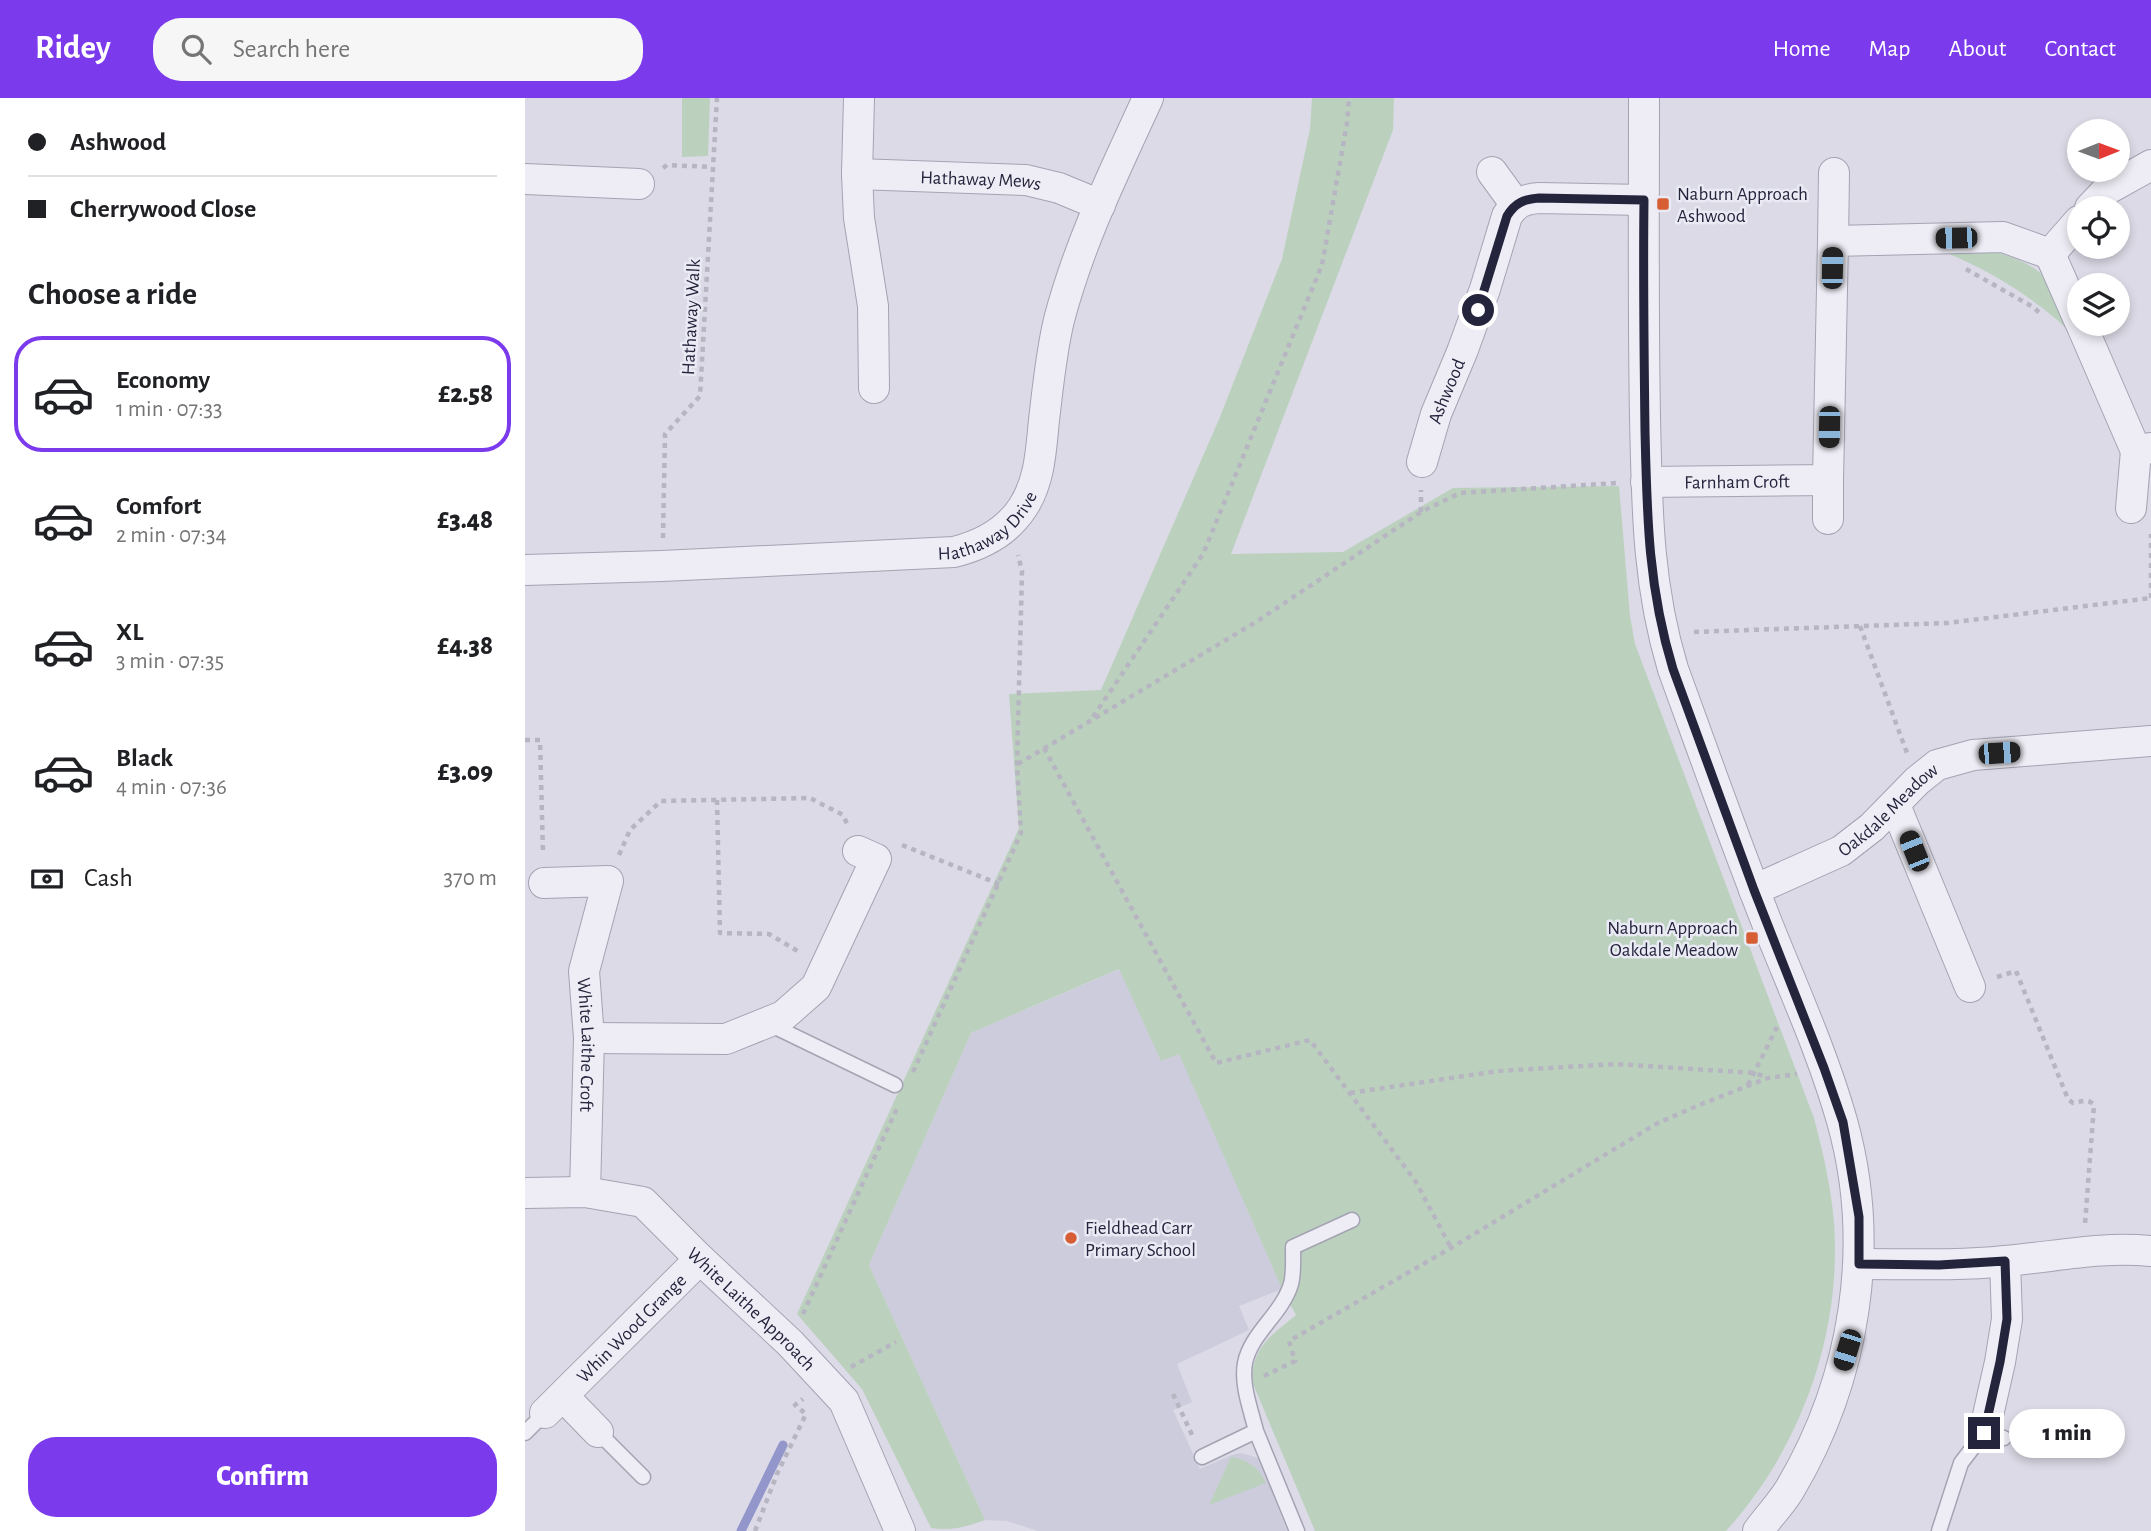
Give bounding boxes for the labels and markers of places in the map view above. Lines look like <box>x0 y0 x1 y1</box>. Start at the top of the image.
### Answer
place label: Naburn Approach Ashwood <box>1677 185 1808 226</box>
marker: Naburn Approach Ashwood <box>1655 196 1671 212</box>
place label: Naburn Approach Oakdale Meadow <box>1607 919 1738 960</box>
marker: Naburn Approach Oakdale Meadow <box>1744 930 1760 946</box>
place label: Fieldhead Carr Primary School <box>1085 1219 1196 1260</box>
marker: Fieldhead Carr Primary School <box>1063 1230 1079 1246</box>

